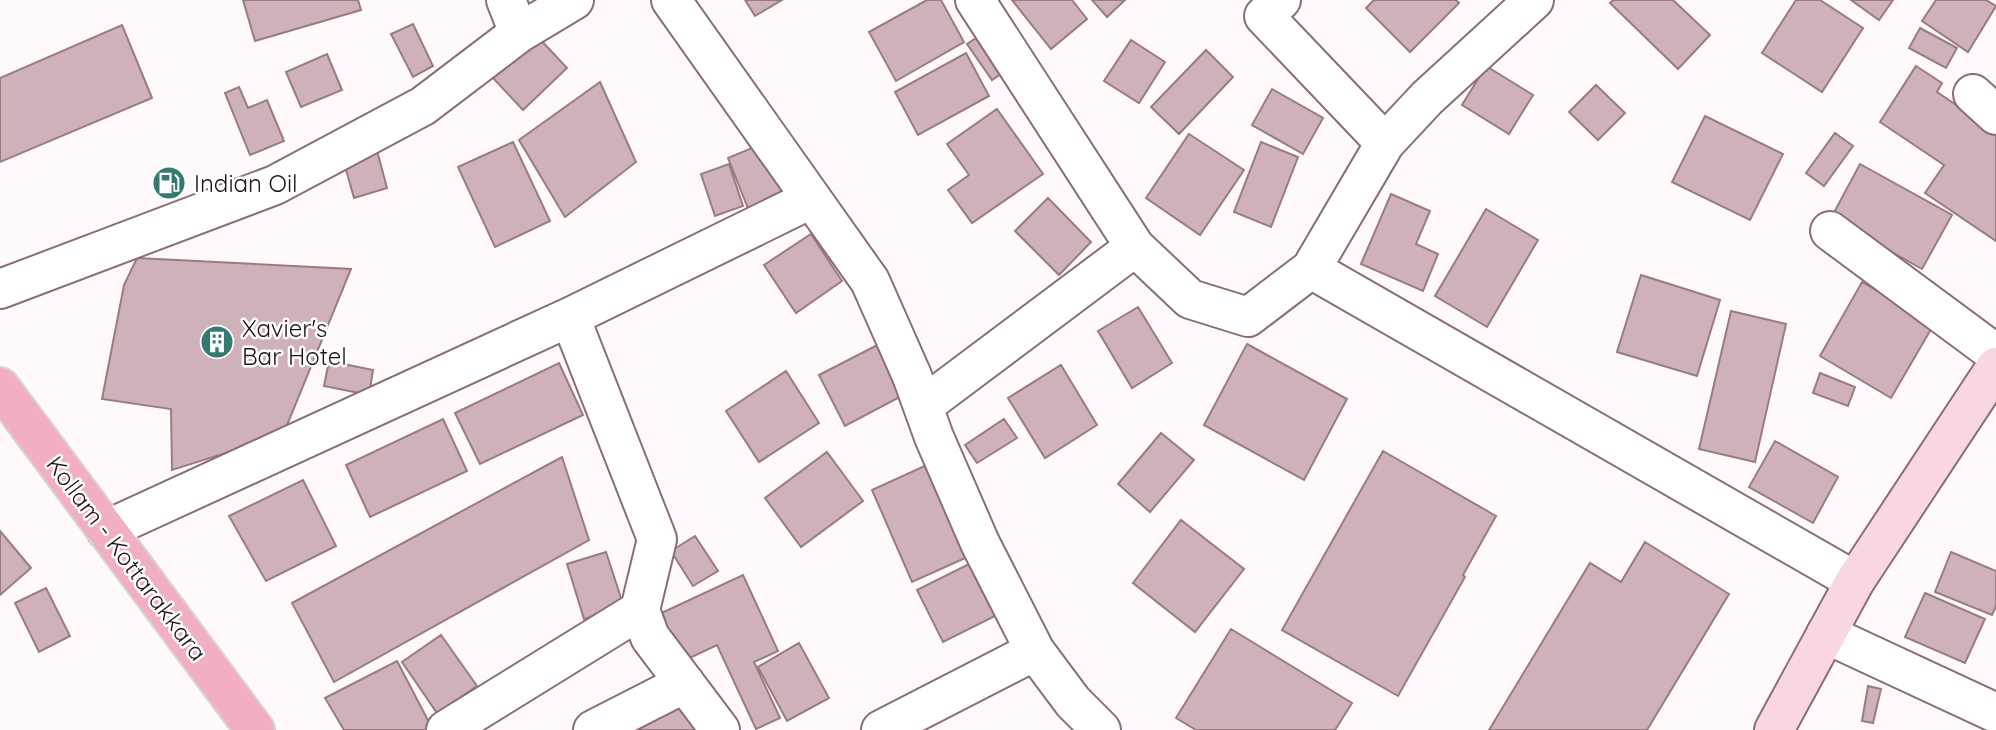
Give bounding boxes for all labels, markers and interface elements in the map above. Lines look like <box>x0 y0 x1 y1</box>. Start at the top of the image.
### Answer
fuel station icon: Indian Oil <box>150 164 188 202</box>
place label: Indian Oil <box>194 168 298 198</box>
place label: Xavier's Bar Hotel <box>242 313 347 371</box>
building icon: Xavier's Bar Hotel <box>198 323 236 361</box>
street label: Kollam - Kottarakkara <box>40 450 214 666</box>

